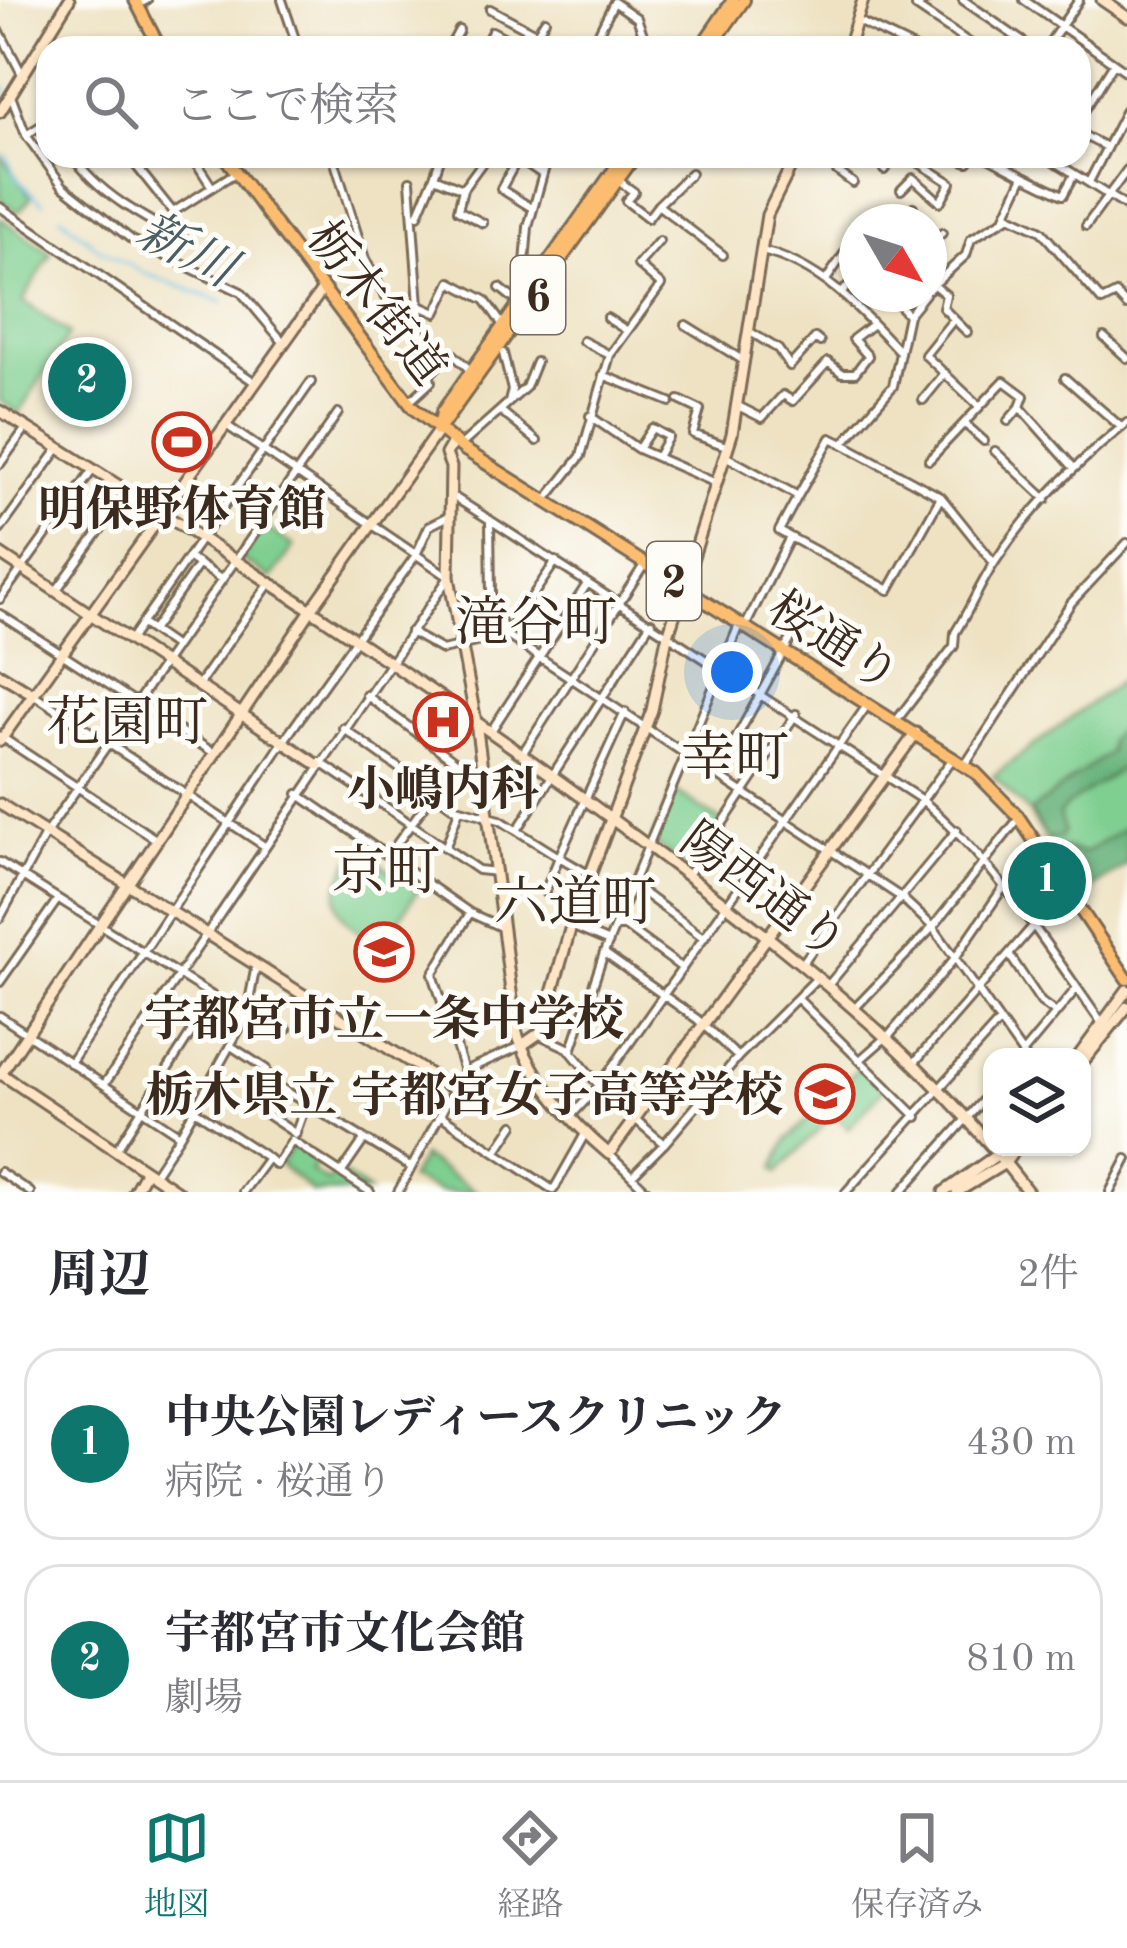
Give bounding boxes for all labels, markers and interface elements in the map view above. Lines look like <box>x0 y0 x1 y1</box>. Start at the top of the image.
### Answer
search box <box>36 36 1091 168</box>
icon: search <box>78 69 144 135</box>
text: ここで検索 <box>174 86 399 131</box>
water label: 新川 <box>128 203 248 300</box>
north arrow <box>839 204 947 312</box>
street label: 栃木街道 <box>297 212 456 395</box>
road number: 6 <box>511 256 565 334</box>
pin: 2 <box>48 337 126 427</box>
sports icon: 明保野体育館 <box>151 411 213 473</box>
place label: 明保野体育館 <box>38 484 326 536</box>
road number: 2 <box>647 542 701 620</box>
street label: 桜通り <box>759 581 909 702</box>
district label: 滝谷町 <box>455 595 617 653</box>
your location <box>702 642 762 702</box>
hospital icon: 小嶋内科 <box>412 691 474 753</box>
district label: 花園町 <box>46 694 208 753</box>
district label: 幸町 <box>681 729 789 788</box>
place label: 小嶋内科 <box>347 764 539 816</box>
street label: 陽西通り <box>671 814 856 970</box>
pin: 1 <box>1008 836 1086 926</box>
district label: 京町 <box>332 843 440 902</box>
district label: 六道町 <box>494 874 656 933</box>
school or university icon: 宇都宮市立一条中学校 <box>353 921 415 983</box>
place label: 宇都宮市立一条中学校 <box>144 994 624 1046</box>
map controls <box>983 1048 1091 1156</box>
button: layers <box>983 1048 1091 1156</box>
school or university icon: 栃木県立 宇都宮女子高等学校 <box>794 1063 856 1125</box>
place label: 栃木県立 宇都宮女子高等学校 <box>146 1070 783 1122</box>
text: 周辺 <box>48 1252 150 1303</box>
text: 2件 <box>1017 1256 1079 1295</box>
text: 中央公園レディースクリニック <box>165 1398 786 1443</box>
text: 1 <box>79 1424 101 1463</box>
text: 430 m <box>966 1424 1076 1463</box>
text: 病院 · 桜通り <box>165 1464 393 1503</box>
text: 宇都宮市文化会館 <box>165 1614 525 1659</box>
text: 2 <box>79 1640 101 1679</box>
text: 810 m <box>966 1640 1076 1679</box>
text: 劇場 <box>165 1680 243 1719</box>
tab: 地図 <box>144 1805 210 1927</box>
tab: 経路 <box>497 1805 563 1927</box>
tab: 保存済み <box>851 1805 983 1927</box>

